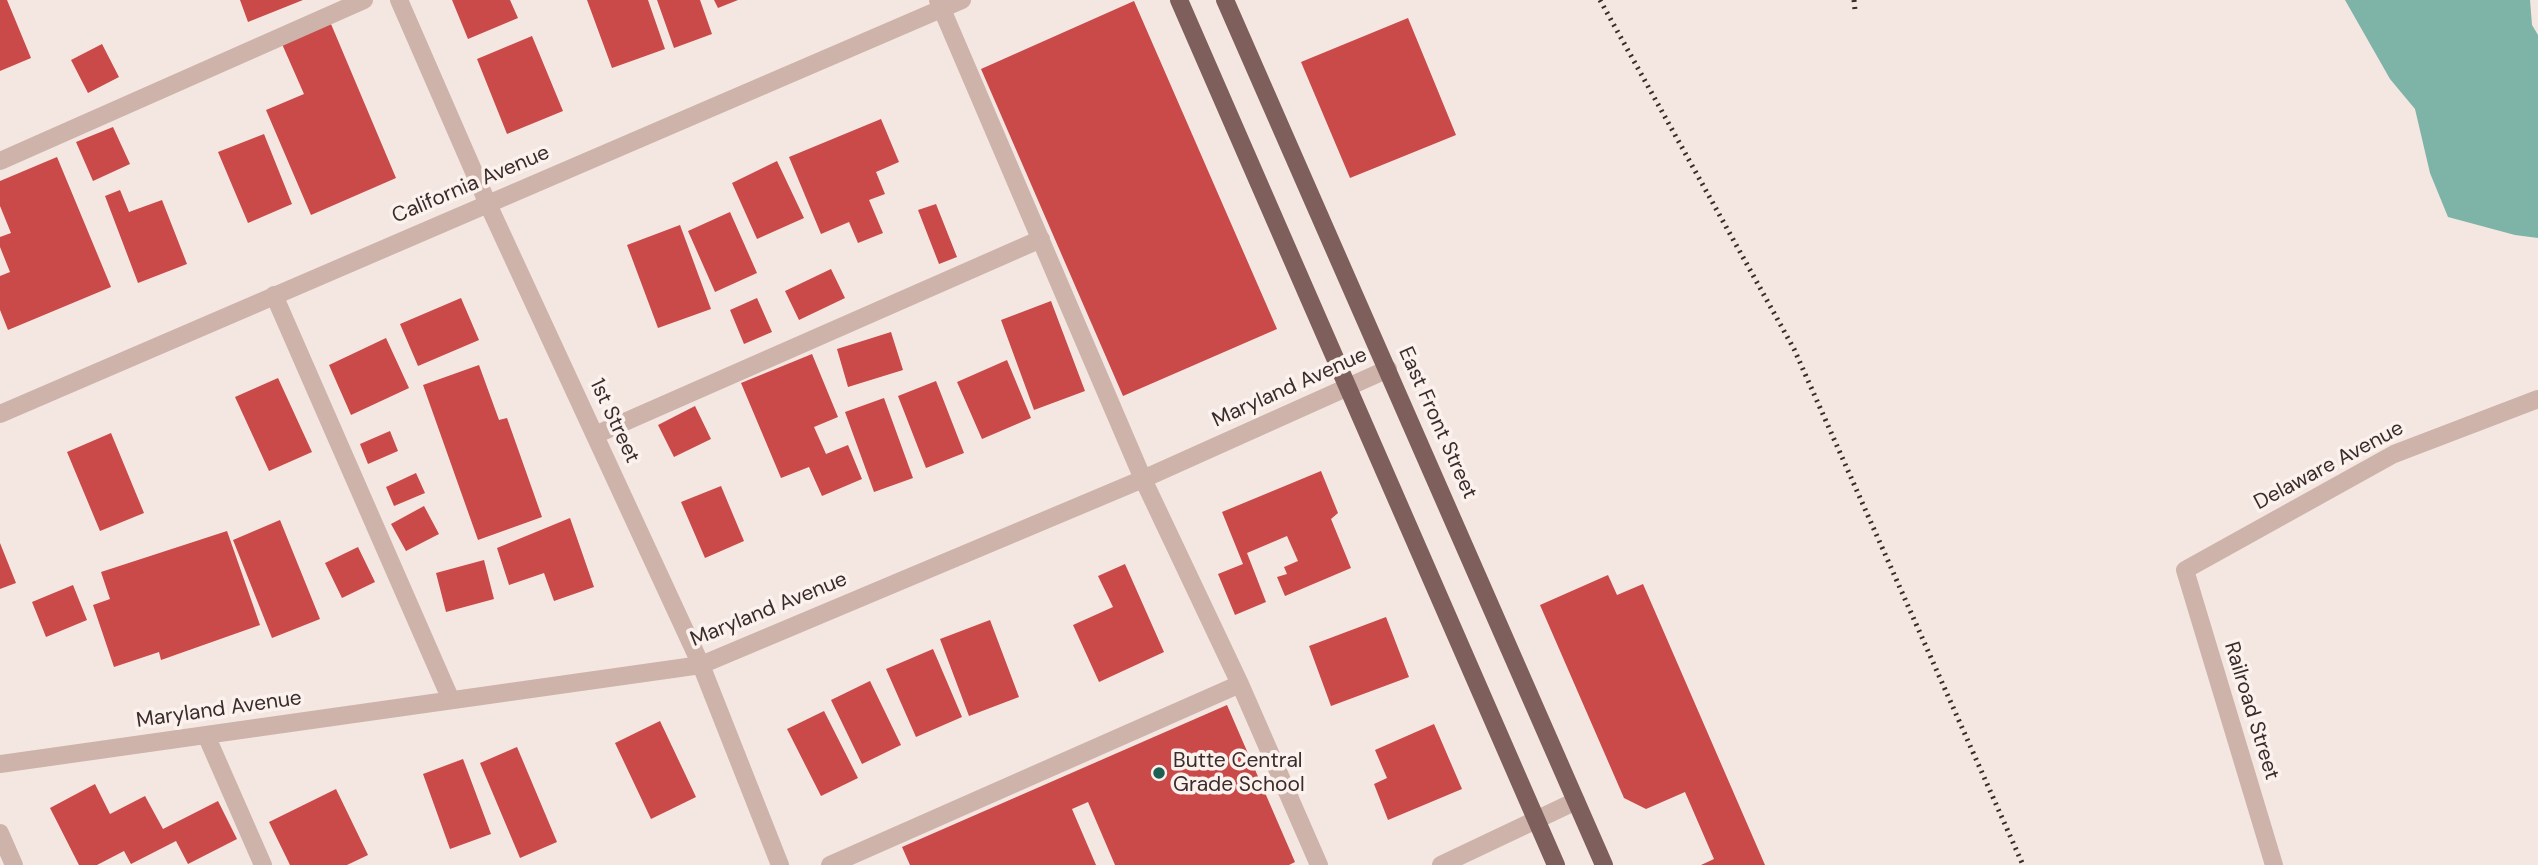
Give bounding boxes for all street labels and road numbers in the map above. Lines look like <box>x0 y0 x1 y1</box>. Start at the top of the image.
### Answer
street label: California Avenue <box>388 140 554 230</box>
street label: Maryland Avenue <box>1209 343 1371 433</box>
street label: East Front Street <box>1392 343 1482 503</box>
street label: 1st Street <box>584 375 644 467</box>
street label: Delaware Avenue <box>2250 416 2408 516</box>
street label: Maryland Avenue <box>687 567 851 653</box>
street label: Railroad Street <box>2218 639 2284 783</box>
street label: Maryland Avenue <box>135 686 303 734</box>

